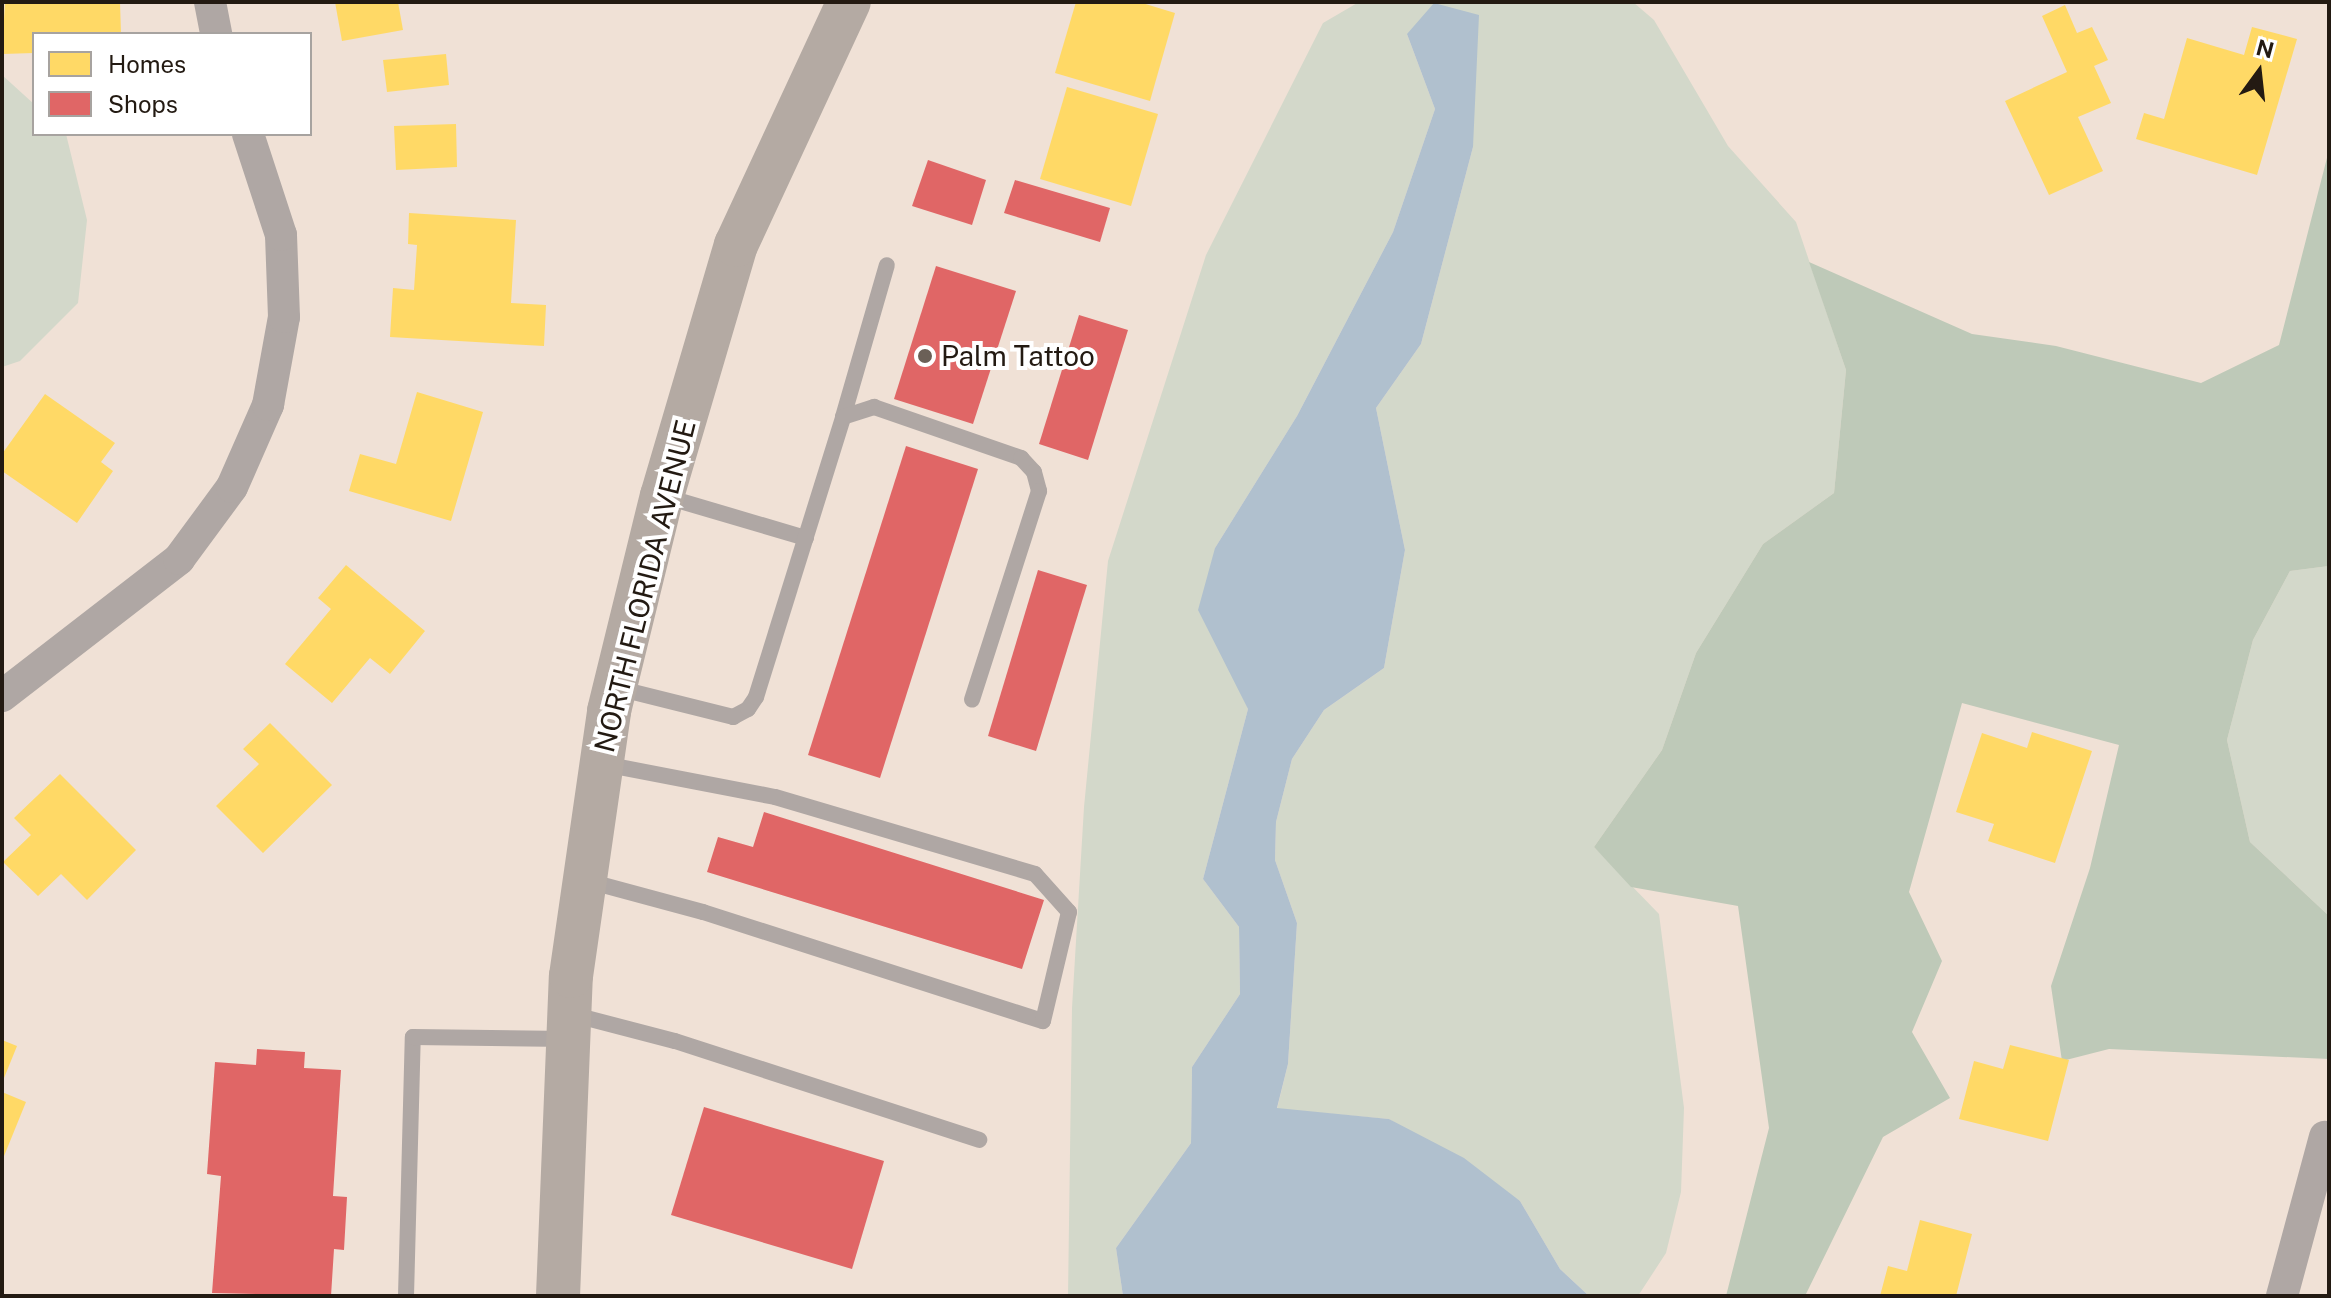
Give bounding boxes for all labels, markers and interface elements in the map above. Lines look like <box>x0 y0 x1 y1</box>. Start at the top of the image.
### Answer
legend <box>32 32 312 136</box>
north arrow <box>2219 32 2299 112</box>
text: N <box>2254 34 2277 64</box>
text: Homes <box>108 50 186 78</box>
text: Shops <box>108 90 178 118</box>
place label: Palm Tattoo <box>941 339 1095 373</box>
marker: Palm Tattoo <box>916 347 934 365</box>
street label: NORTH FLORIDA AVENUE <box>587 416 703 756</box>

